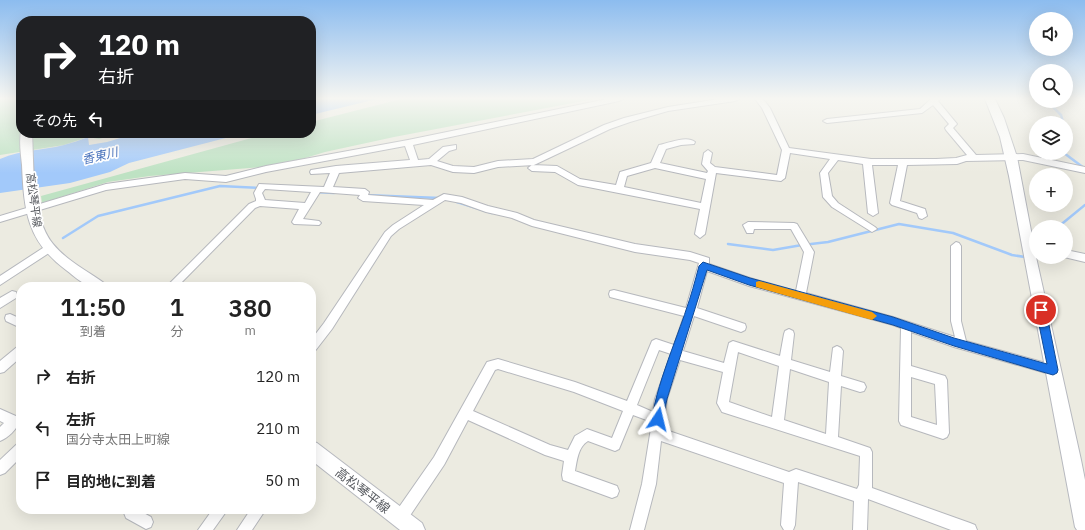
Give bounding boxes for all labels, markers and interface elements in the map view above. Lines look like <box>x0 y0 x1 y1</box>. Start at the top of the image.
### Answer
map controls <box>1029 12 1073 264</box>
button: sound <box>1029 12 1073 56</box>
text: 120 m <box>98 26 180 63</box>
icon: right <box>32 32 84 84</box>
button: search <box>1029 64 1073 108</box>
text: 右折 <box>98 65 134 88</box>
icon: left <box>85 108 107 130</box>
text: その先 <box>32 111 77 130</box>
button: layers <box>1029 116 1073 160</box>
water label: 香東川 <box>81 144 121 167</box>
button: + <box>1029 168 1073 212</box>
street label: 高松琴平線 <box>23 172 45 228</box>
button: − <box>1029 220 1073 264</box>
text: 11:50 <box>60 291 126 323</box>
text: 1 <box>170 291 184 323</box>
text: 380 <box>229 292 272 324</box>
pin <box>1024 293 1058 327</box>
icon: arrive <box>1030 299 1052 321</box>
text: m <box>244 322 256 339</box>
text: 到着 <box>80 323 106 340</box>
text: 分 <box>171 323 184 340</box>
icon: right <box>32 365 54 387</box>
text: 120 m <box>256 367 300 386</box>
text: 右折 <box>66 368 96 387</box>
position arrow <box>637 398 679 440</box>
text: 左折 <box>66 410 96 429</box>
icon: left <box>32 417 54 439</box>
text: 210 m <box>256 419 300 438</box>
text: 国分寺太田上町線 <box>66 431 170 448</box>
street label: 高松琴平線 <box>332 464 394 517</box>
icon: arrive <box>32 469 54 491</box>
text: 50 m <box>265 471 300 490</box>
text: 目的地に到着 <box>66 472 156 491</box>

